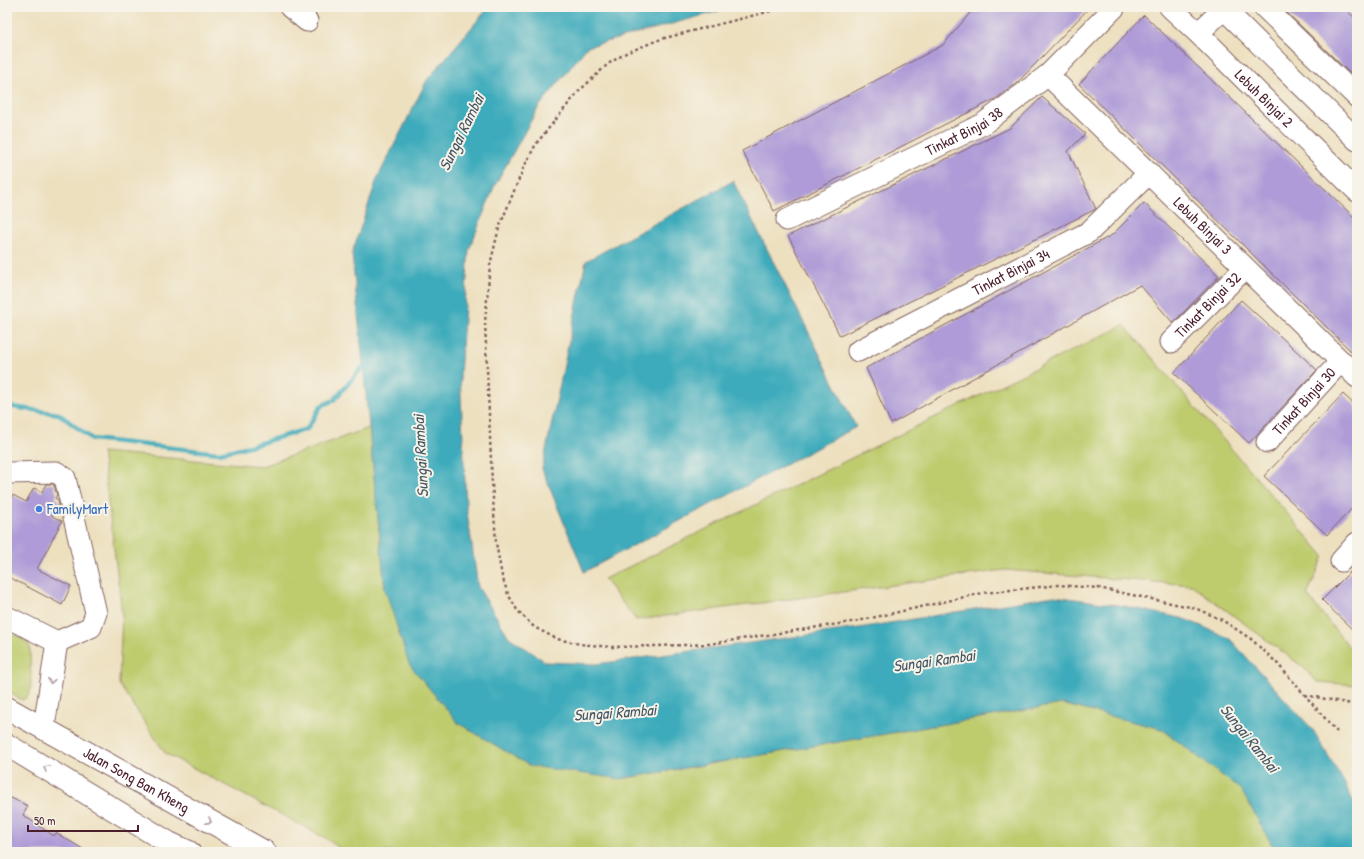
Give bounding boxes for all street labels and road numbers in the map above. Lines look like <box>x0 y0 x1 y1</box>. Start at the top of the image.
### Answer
street label: Lebuh Binjai 2 <box>1230 64 1298 132</box>
street label: Tinkat Binjai 38 <box>922 102 1007 161</box>
street label: Lebuh Binjai 3 <box>1169 192 1237 259</box>
street label: Tinkat Binjai 34 <box>968 243 1053 300</box>
street label: Tinkat Binjai 32 <box>1170 267 1245 343</box>
street label: Tinkat Binjai 30 <box>1267 362 1340 440</box>
street label: Jalan Song Ban Kheng <box>79 742 194 818</box>

